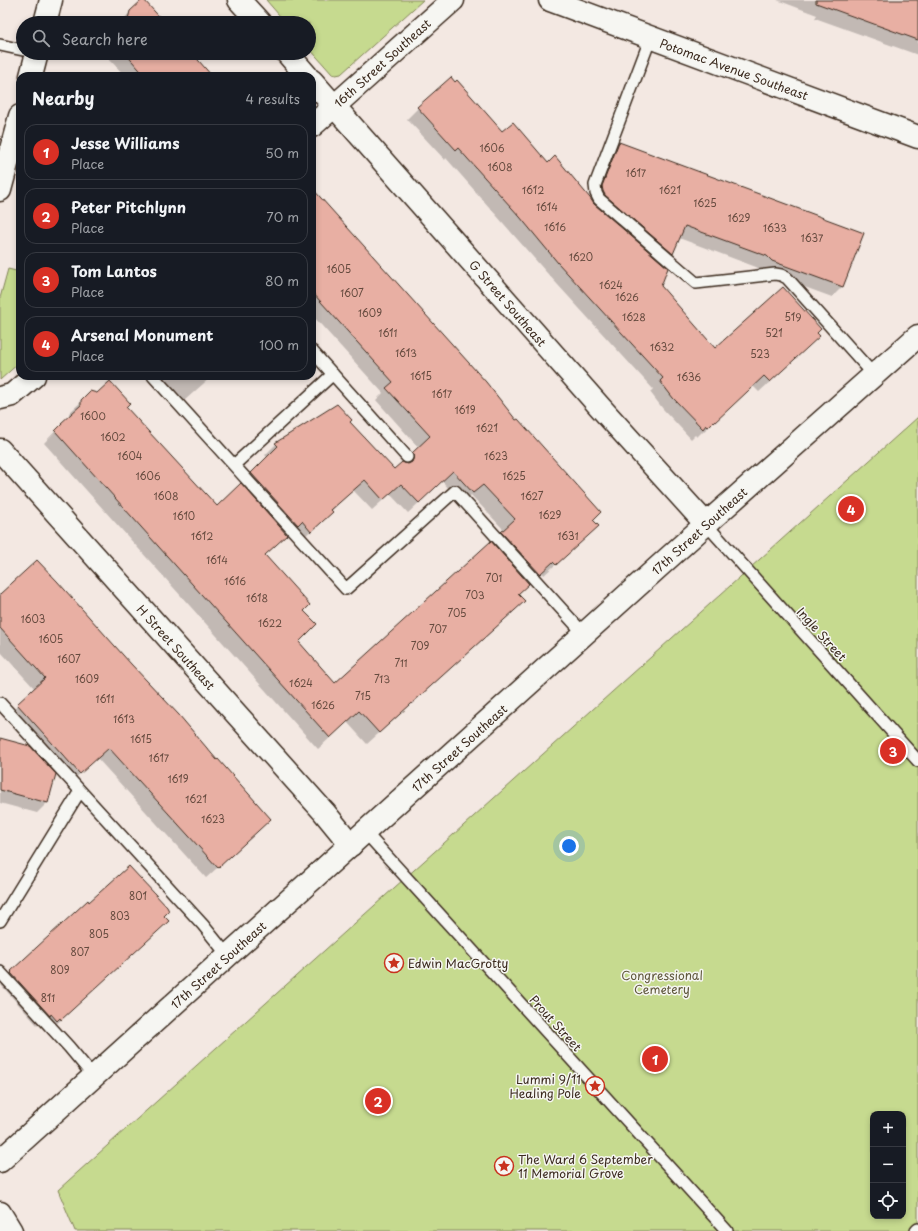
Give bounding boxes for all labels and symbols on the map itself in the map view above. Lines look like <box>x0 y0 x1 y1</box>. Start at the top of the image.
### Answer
street label: 16th Street Southeast <box>330 14 435 112</box>
street label: Potomac Avenue Southeast <box>657 34 811 104</box>
house number: 1606 <box>480 140 504 155</box>
house number: 1608 <box>488 159 512 174</box>
house number: 1617 <box>626 165 647 180</box>
house number: 1612 <box>522 182 544 197</box>
house number: 1621 <box>659 182 681 197</box>
house number: 1625 <box>693 195 717 210</box>
house number: 1614 <box>536 199 558 214</box>
house number: 1629 <box>728 210 750 225</box>
house number: 1616 <box>544 219 566 234</box>
house number: 1633 <box>763 220 787 235</box>
house number: 1637 <box>801 230 824 245</box>
house number: 1620 <box>569 249 593 264</box>
street label: G Street Southeast <box>465 256 551 350</box>
house number: 1605 <box>327 261 351 276</box>
house number: 1624 <box>599 277 623 292</box>
house number: 1607 <box>340 285 364 300</box>
house number: 1626 <box>615 289 639 304</box>
house number: 1609 <box>358 305 382 320</box>
house number: 1628 <box>622 309 646 324</box>
house number: 519 <box>785 309 801 324</box>
house number: 1611 <box>379 325 398 340</box>
house number: 521 <box>765 325 783 340</box>
house number: 1632 <box>650 339 674 354</box>
house number: 1613 <box>395 345 417 360</box>
house number: 523 <box>750 346 770 361</box>
house number: 1615 <box>410 368 432 383</box>
house number: 1636 <box>677 369 701 384</box>
house number: 1617 <box>432 386 453 401</box>
house number: 1619 <box>454 402 476 417</box>
house number: 1600 <box>80 408 106 423</box>
house number: 1621 <box>476 420 498 435</box>
house number: 1602 <box>100 429 126 444</box>
house number: 1604 <box>118 448 143 463</box>
house number: 1623 <box>484 448 508 463</box>
house number: 1606 <box>136 468 160 483</box>
house number: 1625 <box>502 468 526 483</box>
street label: 17th Street Southeast <box>647 483 751 579</box>
house number: 1608 <box>154 488 178 503</box>
house number: 1627 <box>521 488 544 503</box>
pin: 4 <box>838 494 864 524</box>
house number: 1629 <box>539 507 561 522</box>
house number: 1610 <box>173 508 195 523</box>
house number: 1612 <box>191 528 213 543</box>
house number: 1631 <box>557 528 579 543</box>
house number: 1614 <box>206 552 228 567</box>
house number: 701 <box>486 570 502 585</box>
house number: 1616 <box>224 573 246 588</box>
house number: 703 <box>465 587 485 602</box>
house number: 1618 <box>246 590 268 605</box>
street label: H Street Southeast <box>133 600 219 694</box>
street label: Ingle Street <box>793 603 851 665</box>
house number: 705 <box>447 605 467 620</box>
house number: 1603 <box>21 611 45 626</box>
house number: 1622 <box>258 615 282 630</box>
house number: 707 <box>429 621 447 636</box>
house number: 1605 <box>39 631 63 646</box>
house number: 709 <box>411 638 429 653</box>
house number: 1607 <box>57 651 81 666</box>
house number: 711 <box>394 655 408 670</box>
house number: 1609 <box>75 671 99 686</box>
house number: 713 <box>374 671 390 686</box>
house number: 1624 <box>289 675 313 690</box>
house number: 715 <box>355 688 371 703</box>
house number: 1611 <box>96 691 115 706</box>
house number: 1626 <box>311 697 335 712</box>
street label: 17th Street Southeast <box>407 700 511 796</box>
house number: 1613 <box>113 711 135 726</box>
house number: 1615 <box>130 731 152 746</box>
pin: 3 <box>880 736 906 766</box>
house number: 1617 <box>149 750 170 765</box>
house number: 1619 <box>167 771 189 786</box>
house number: 1621 <box>185 791 207 806</box>
house number: 1623 <box>201 811 225 826</box>
your location <box>559 836 579 856</box>
house number: 801 <box>129 888 147 903</box>
house number: 803 <box>110 908 130 923</box>
street label: 17th Street Southeast <box>166 917 270 1013</box>
house number: 805 <box>89 926 109 941</box>
house number: 807 <box>71 944 90 959</box>
place icon: Edwin MacGrotty <box>383 952 405 974</box>
place label: Edwin MacGrotty <box>408 954 509 972</box>
house number: 809 <box>50 962 70 977</box>
park label: Congressional Cemetery <box>621 966 703 998</box>
house number: 811 <box>41 990 55 1005</box>
street label: Prout Street <box>526 991 586 1055</box>
pin: 1 <box>642 1044 668 1074</box>
place label: Lummi 9/11 Healing Pole <box>510 1070 581 1102</box>
place icon: Lummi 9/11 Healing Pole <box>584 1075 606 1097</box>
pin: 2 <box>365 1086 391 1116</box>
place label: The Ward 6 September 11 Memorial Grove <box>518 1150 653 1182</box>
place icon: The Ward 6 September 11 Memorial Grove <box>493 1155 515 1177</box>

